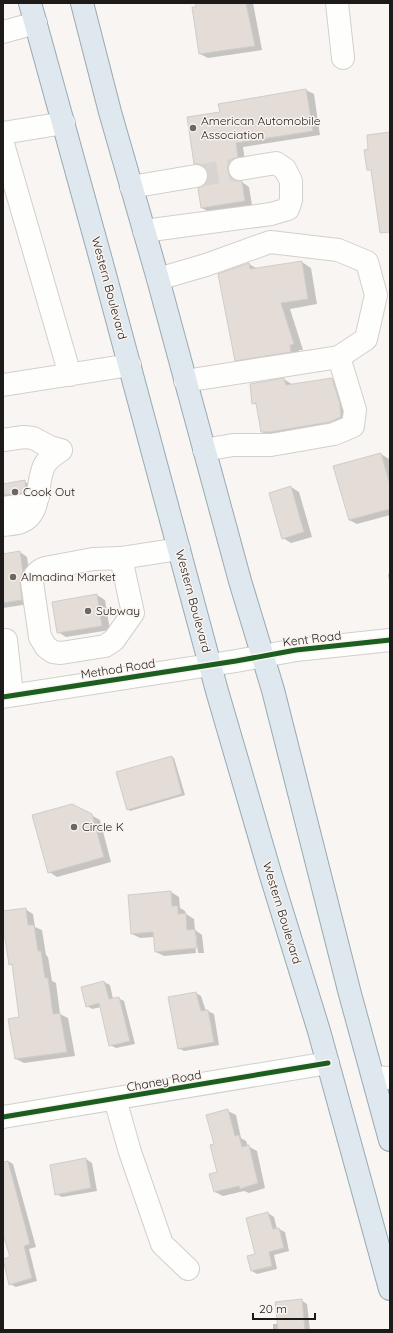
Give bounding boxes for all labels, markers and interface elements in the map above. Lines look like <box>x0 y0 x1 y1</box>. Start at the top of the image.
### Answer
place label: American Automobile Association <box>201 113 321 142</box>
marker: American Automobile Association <box>188 123 198 133</box>
street label: Western Boulevard <box>89 235 130 341</box>
place label: Cook Out <box>23 484 75 499</box>
marker: Cook Out <box>10 487 20 497</box>
street label: Western Boulevard <box>173 548 214 654</box>
place label: Almadina Market <box>21 569 116 584</box>
marker: Almadina Market <box>8 572 18 582</box>
place label: Subway <box>96 603 140 618</box>
marker: Subway <box>83 606 93 616</box>
street label: Kent Road <box>282 627 342 650</box>
street label: Method Road <box>80 655 156 682</box>
place label: Circle K <box>82 819 124 834</box>
marker: Circle K <box>69 822 79 832</box>
street label: Western Boulevard <box>260 860 305 966</box>
street label: Chaney Road <box>125 1067 202 1094</box>
scale bar <box>253 1295 315 1321</box>
text: 20 m <box>259 1301 287 1316</box>

